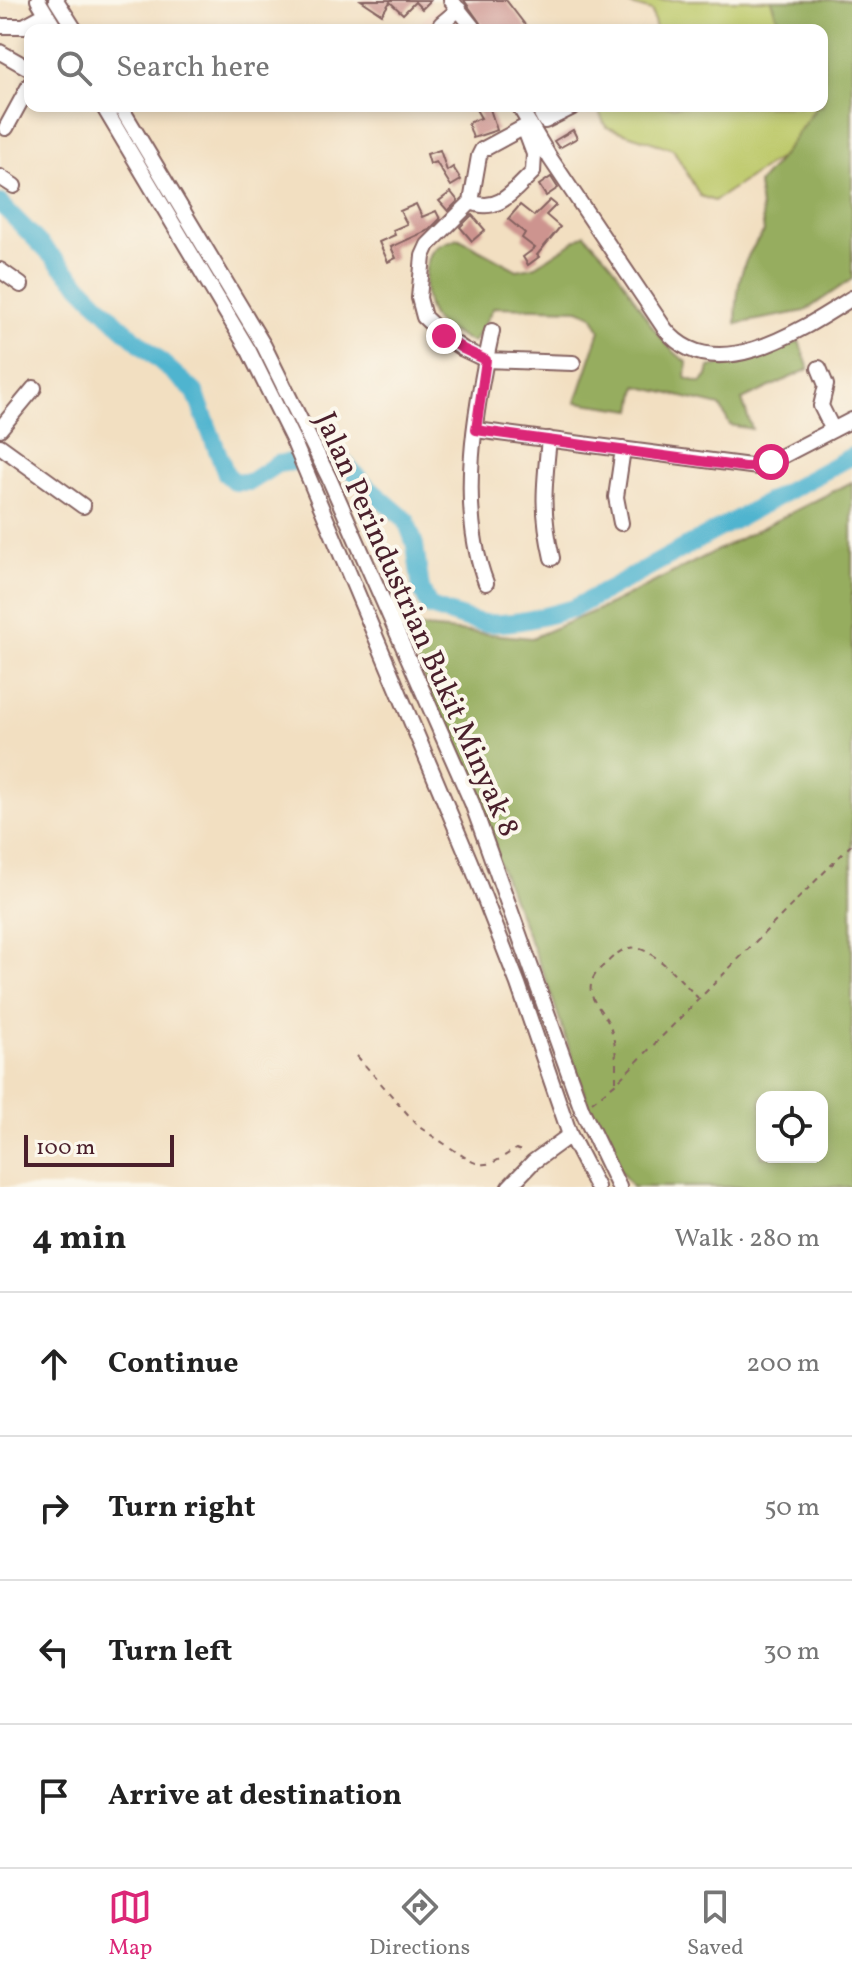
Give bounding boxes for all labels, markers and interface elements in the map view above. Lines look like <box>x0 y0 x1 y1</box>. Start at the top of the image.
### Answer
search box <box>24 24 828 112</box>
icon: search <box>52 46 96 90</box>
text: Search here <box>116 47 270 89</box>
route end <box>426 318 462 354</box>
street label: Jalan Perindustrian Bukit Minyak 8 <box>303 406 529 844</box>
route start <box>753 444 789 480</box>
map controls <box>756 1091 828 1163</box>
button: locate <box>756 1091 828 1163</box>
scale bar <box>24 1131 174 1167</box>
text: 100 m <box>36 1133 95 1164</box>
text: 4 min <box>32 1216 127 1263</box>
text: Walk · 280 m <box>674 1221 820 1257</box>
icon: ahead <box>32 1342 76 1386</box>
text: Continue <box>108 1343 239 1385</box>
text: 200 m <box>746 1346 820 1382</box>
icon: right <box>32 1486 76 1530</box>
text: Turn right <box>108 1487 256 1529</box>
text: 50 m <box>764 1490 820 1526</box>
icon: left <box>32 1630 76 1674</box>
text: Turn left <box>108 1631 232 1673</box>
text: 30 m <box>763 1634 820 1670</box>
icon: arrive <box>32 1774 76 1818</box>
text: Arrive at destination <box>108 1775 402 1817</box>
tab: Map <box>108 1885 152 1964</box>
tab: Directions <box>369 1885 470 1964</box>
tab: Saved <box>687 1885 744 1964</box>

